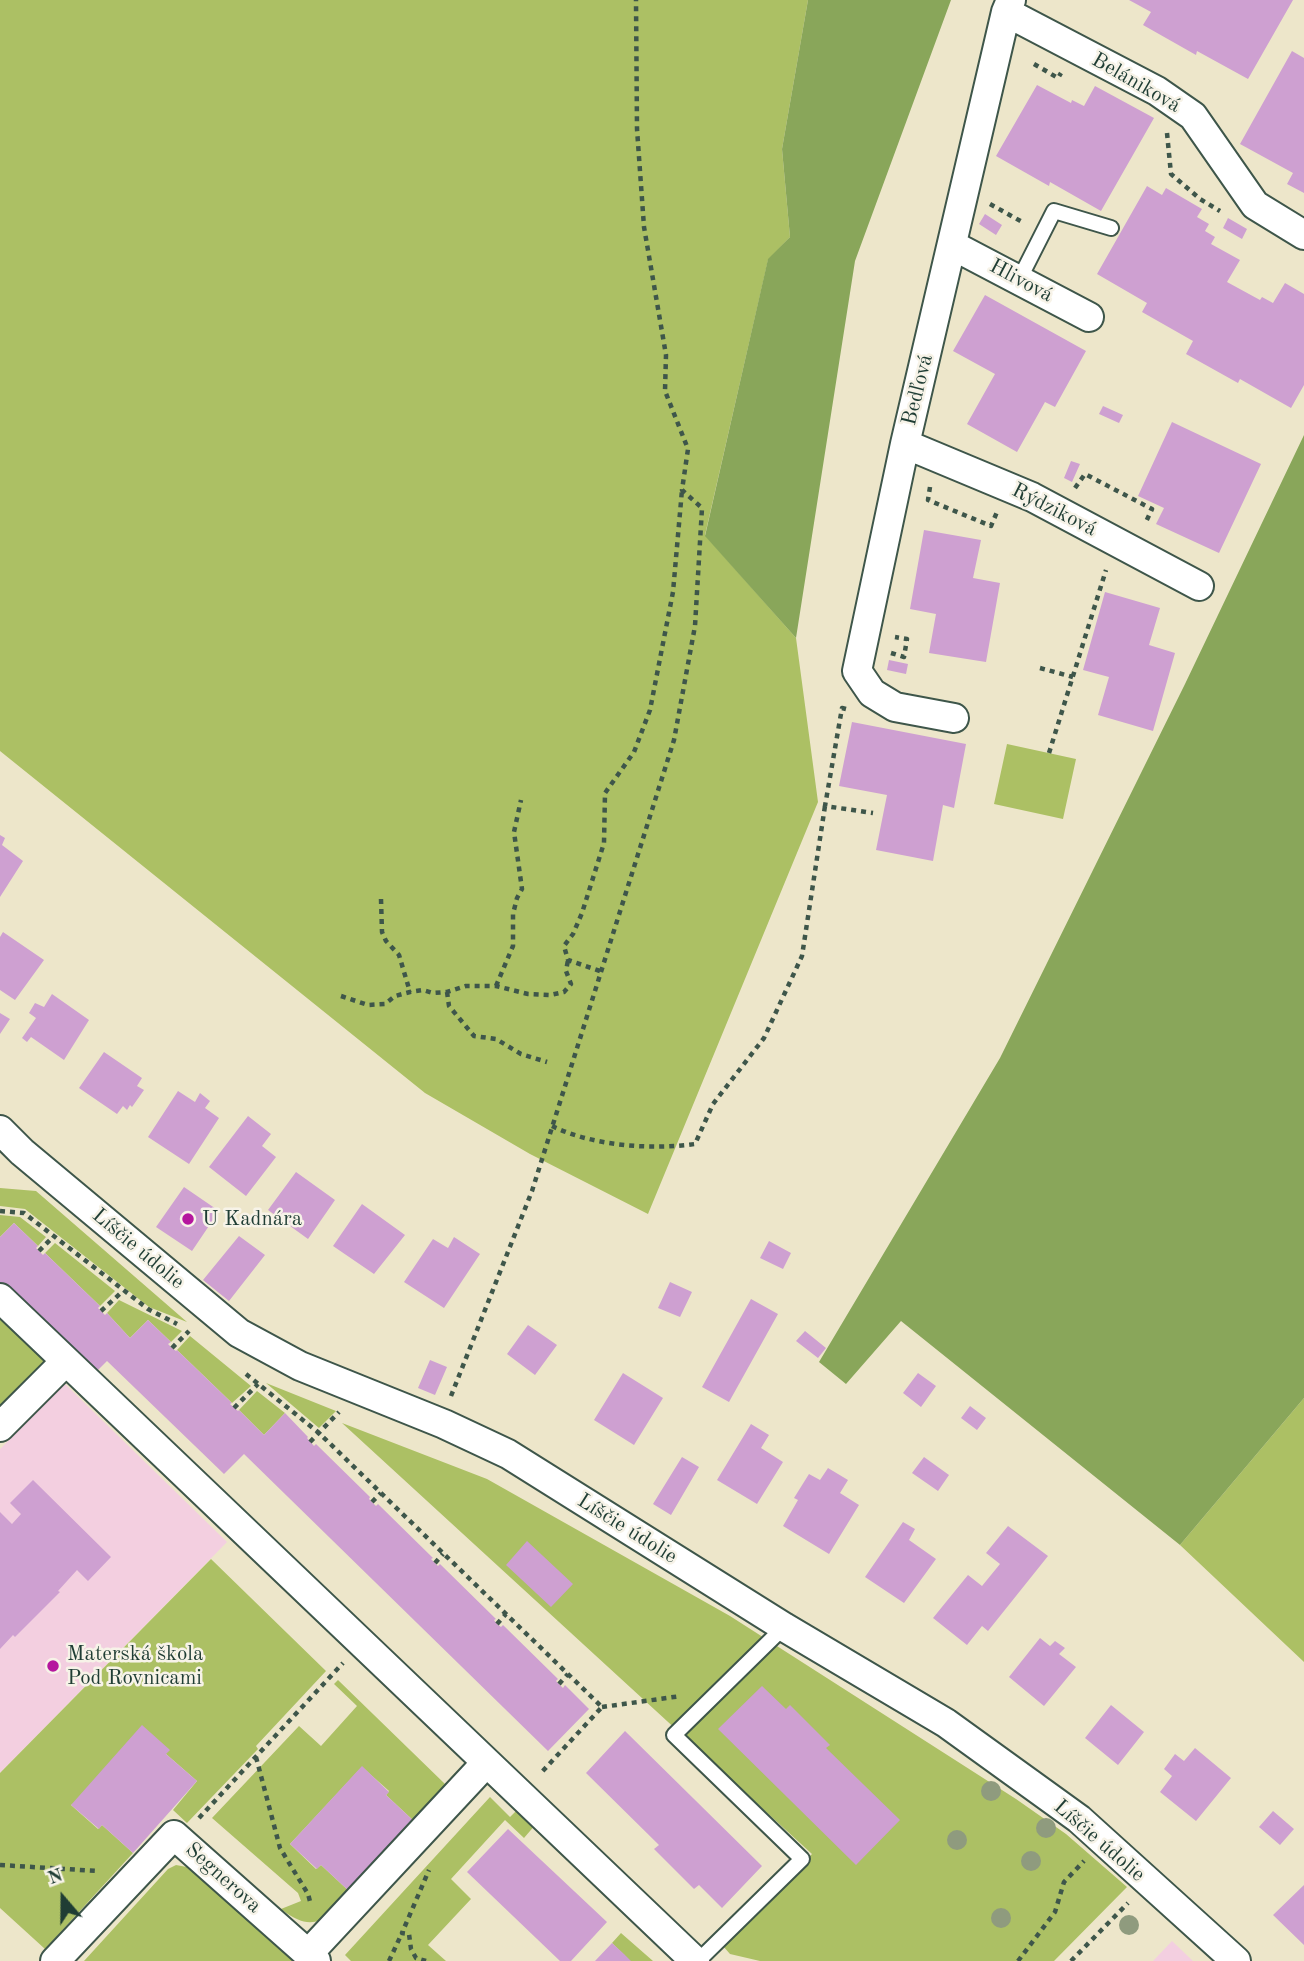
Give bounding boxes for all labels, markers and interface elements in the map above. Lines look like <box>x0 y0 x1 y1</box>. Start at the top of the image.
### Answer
street label: Belániková <box>1087 47 1185 119</box>
street label: Hlivová <box>985 254 1057 308</box>
street label: Bedľová <box>897 352 939 428</box>
street label: Rýdziková <box>1007 478 1101 542</box>
street label: Líščie údolie <box>87 1203 189 1295</box>
place label: U Kadnára <box>202 1206 302 1232</box>
marker: U Kadnára <box>180 1211 196 1227</box>
street label: Líščie údolie <box>572 1488 682 1570</box>
place label: Materská škola Pod Rovnicami <box>67 1641 203 1691</box>
marker: Materská škola Pod Rovnicami <box>45 1658 61 1674</box>
street label: Líščie údolie <box>1048 1794 1150 1888</box>
street label: Segnerova <box>180 1837 266 1919</box>
north arrow <box>28 1863 98 1933</box>
text: N <box>46 1866 66 1889</box>

